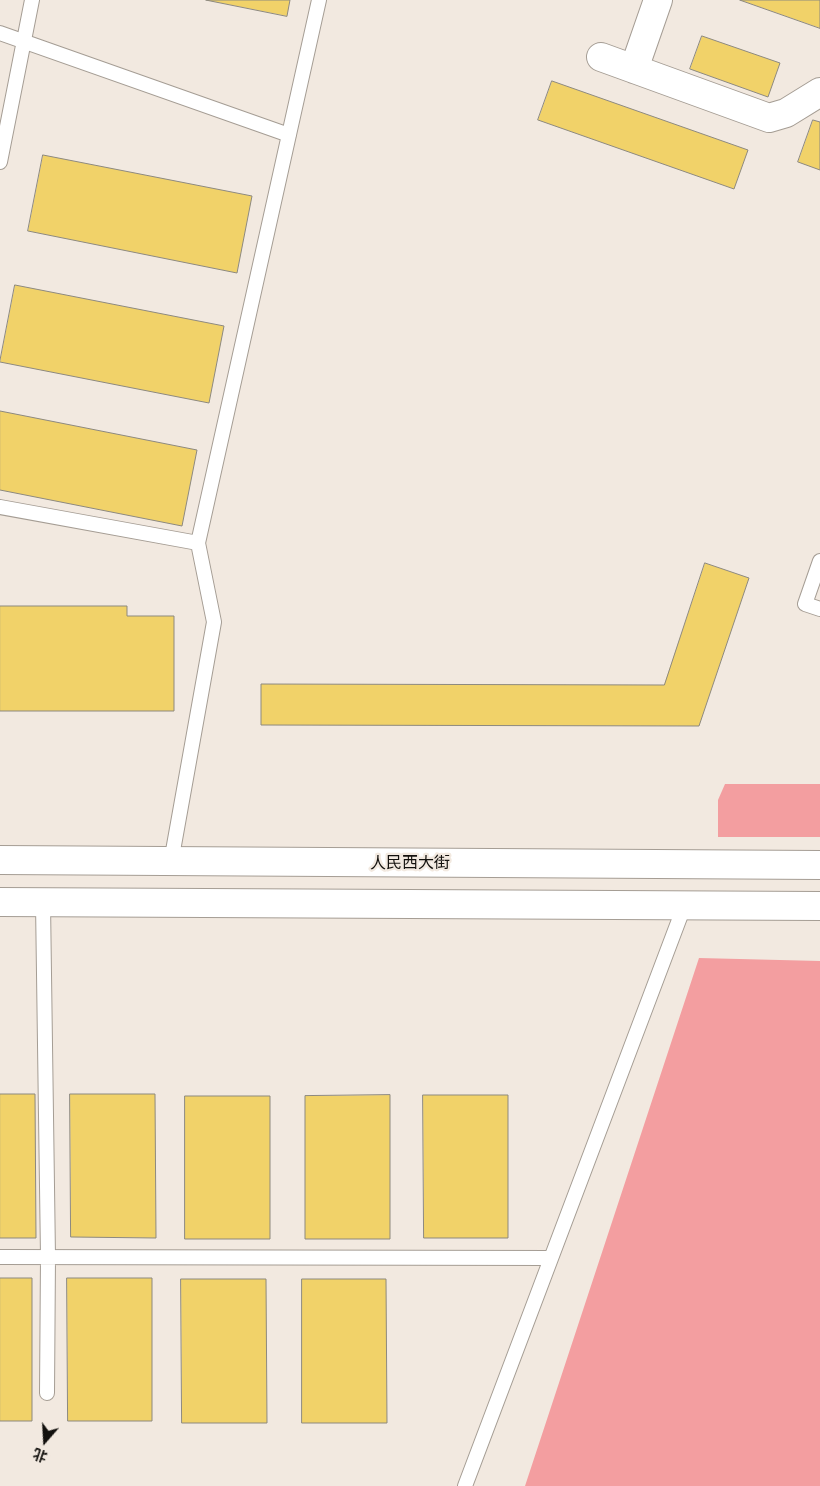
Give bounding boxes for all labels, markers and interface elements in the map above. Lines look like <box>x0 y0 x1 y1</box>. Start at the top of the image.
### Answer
street label: 人民西大街 <box>370 853 450 873</box>
north arrow <box>20 1416 70 1466</box>
text: 北 <box>31 1445 49 1466</box>

